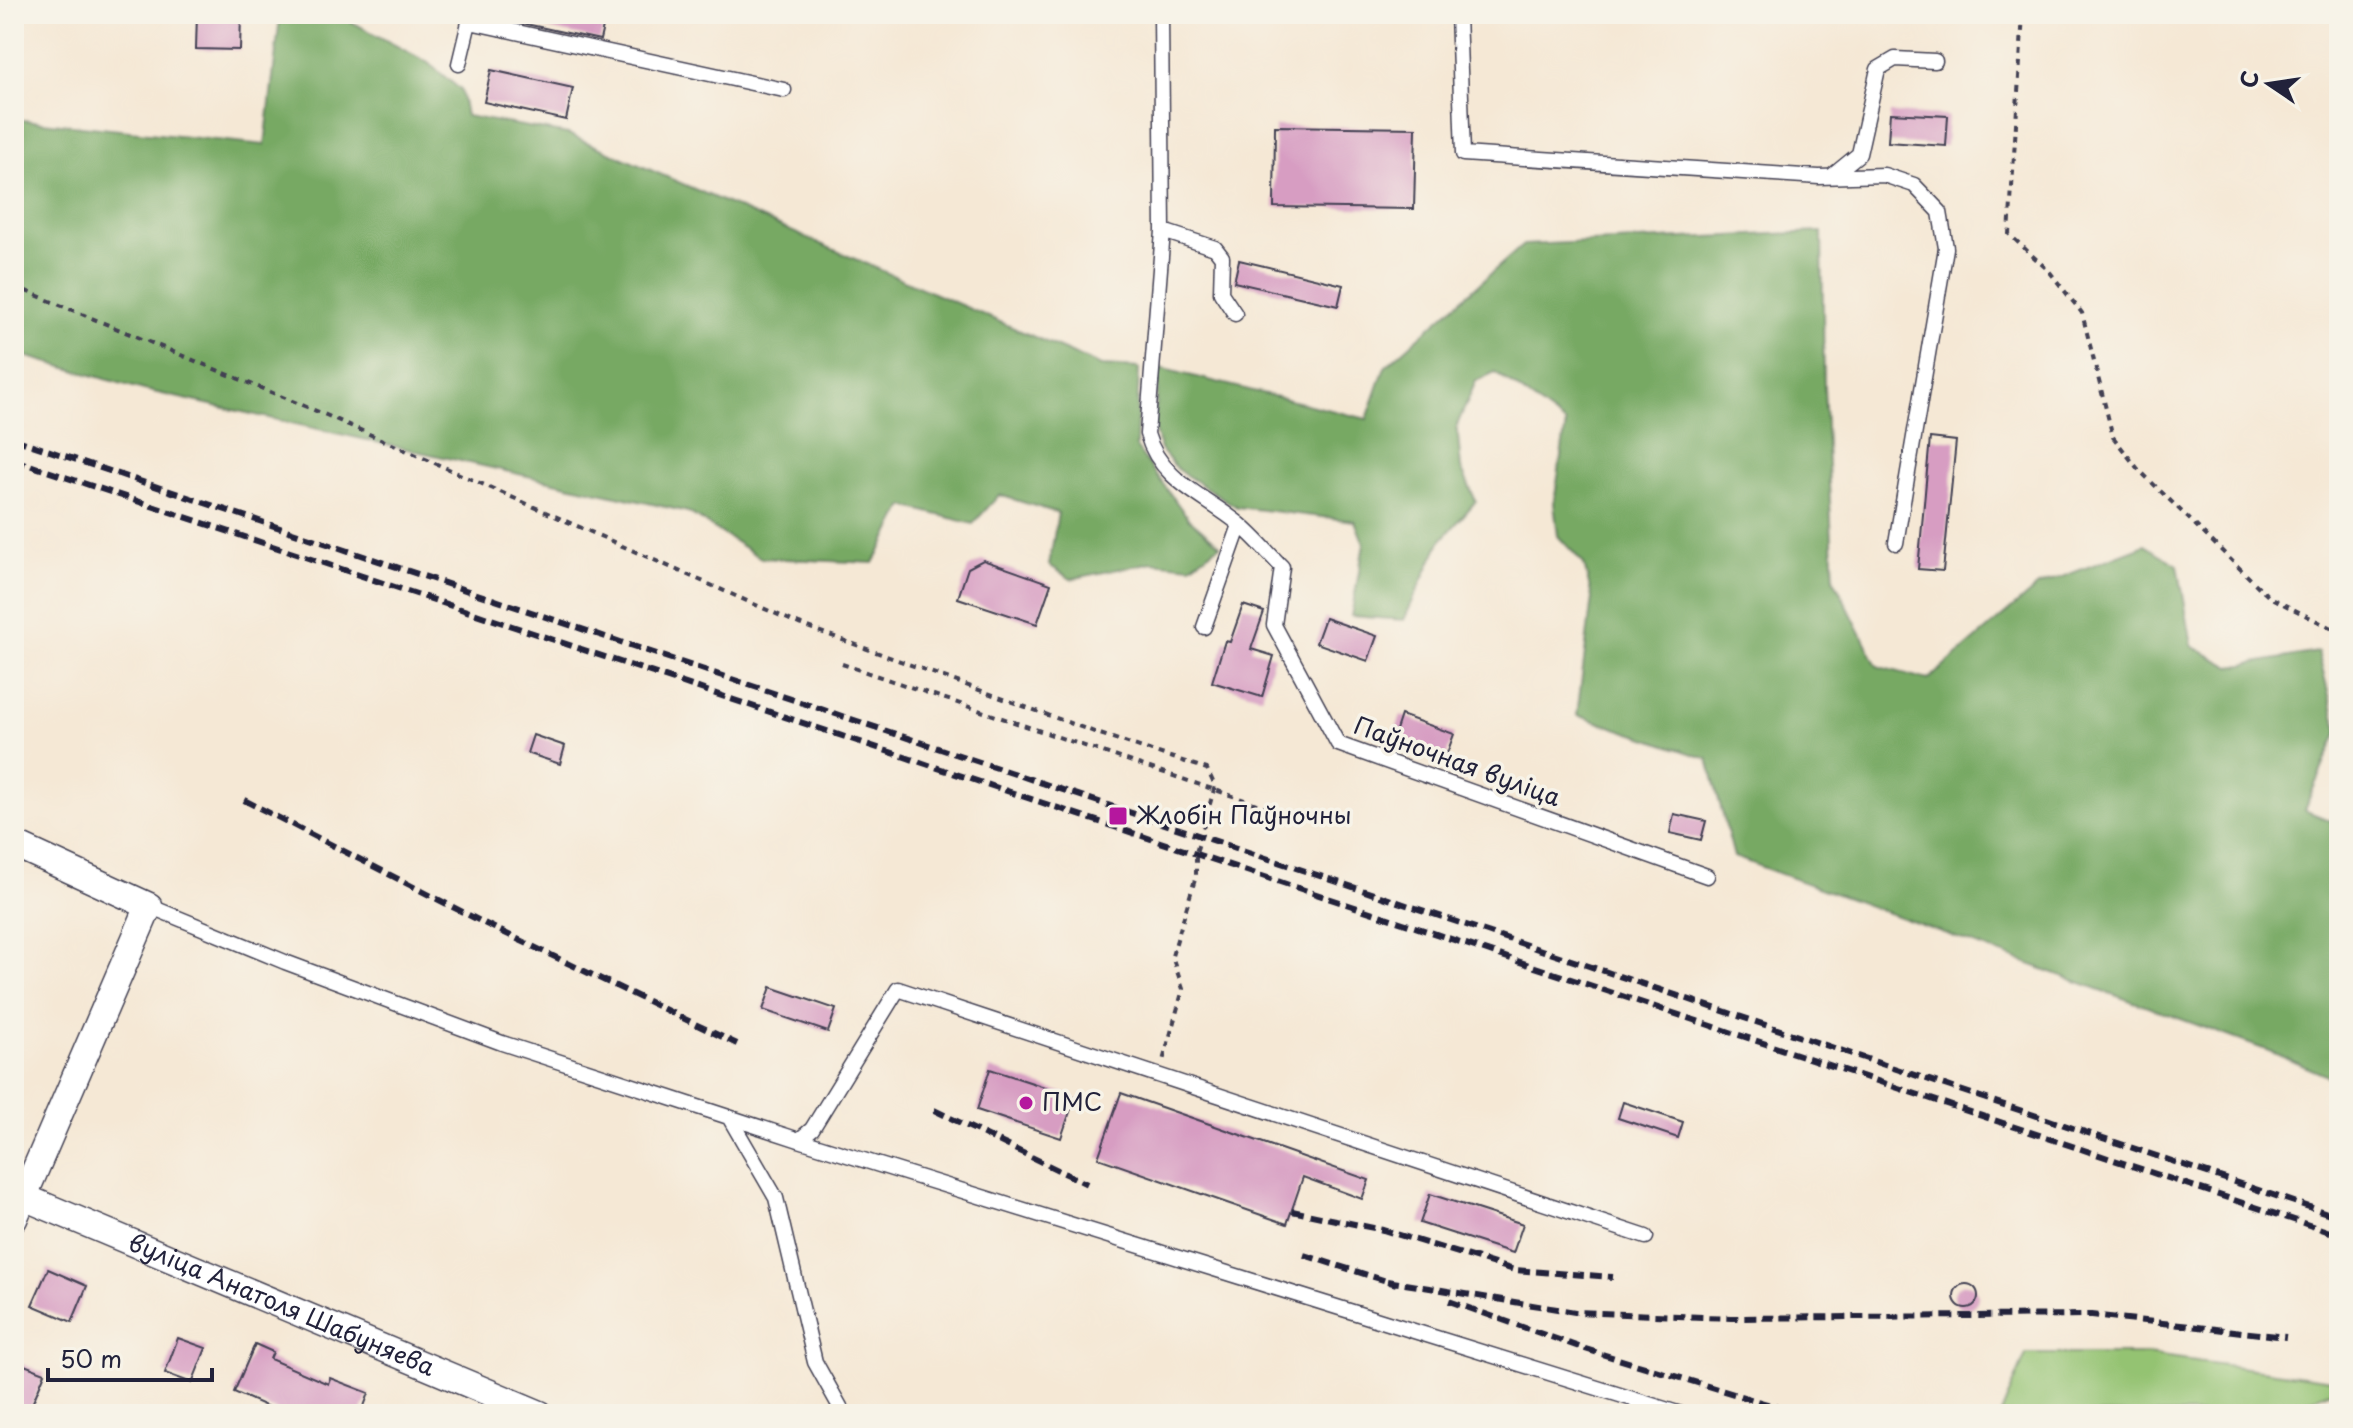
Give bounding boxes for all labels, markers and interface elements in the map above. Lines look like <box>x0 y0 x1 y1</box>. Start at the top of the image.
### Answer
north arrow <box>2229 44 2309 124</box>
text: С <box>2230 67 2266 91</box>
street label: Паўночная вуліца <box>1349 706 1566 814</box>
place label: Жлобін Паўночны <box>1136 796 1351 832</box>
marker: Жлобін Паўночны <box>1107 805 1129 827</box>
place label: ПМС <box>1042 1083 1102 1119</box>
marker: ПМС <box>1017 1094 1035 1112</box>
street label: вуліца Анатоля Шабуняева <box>123 1223 441 1384</box>
scale bar <box>48 1332 212 1382</box>
text: 50 m <box>60 1340 122 1376</box>

